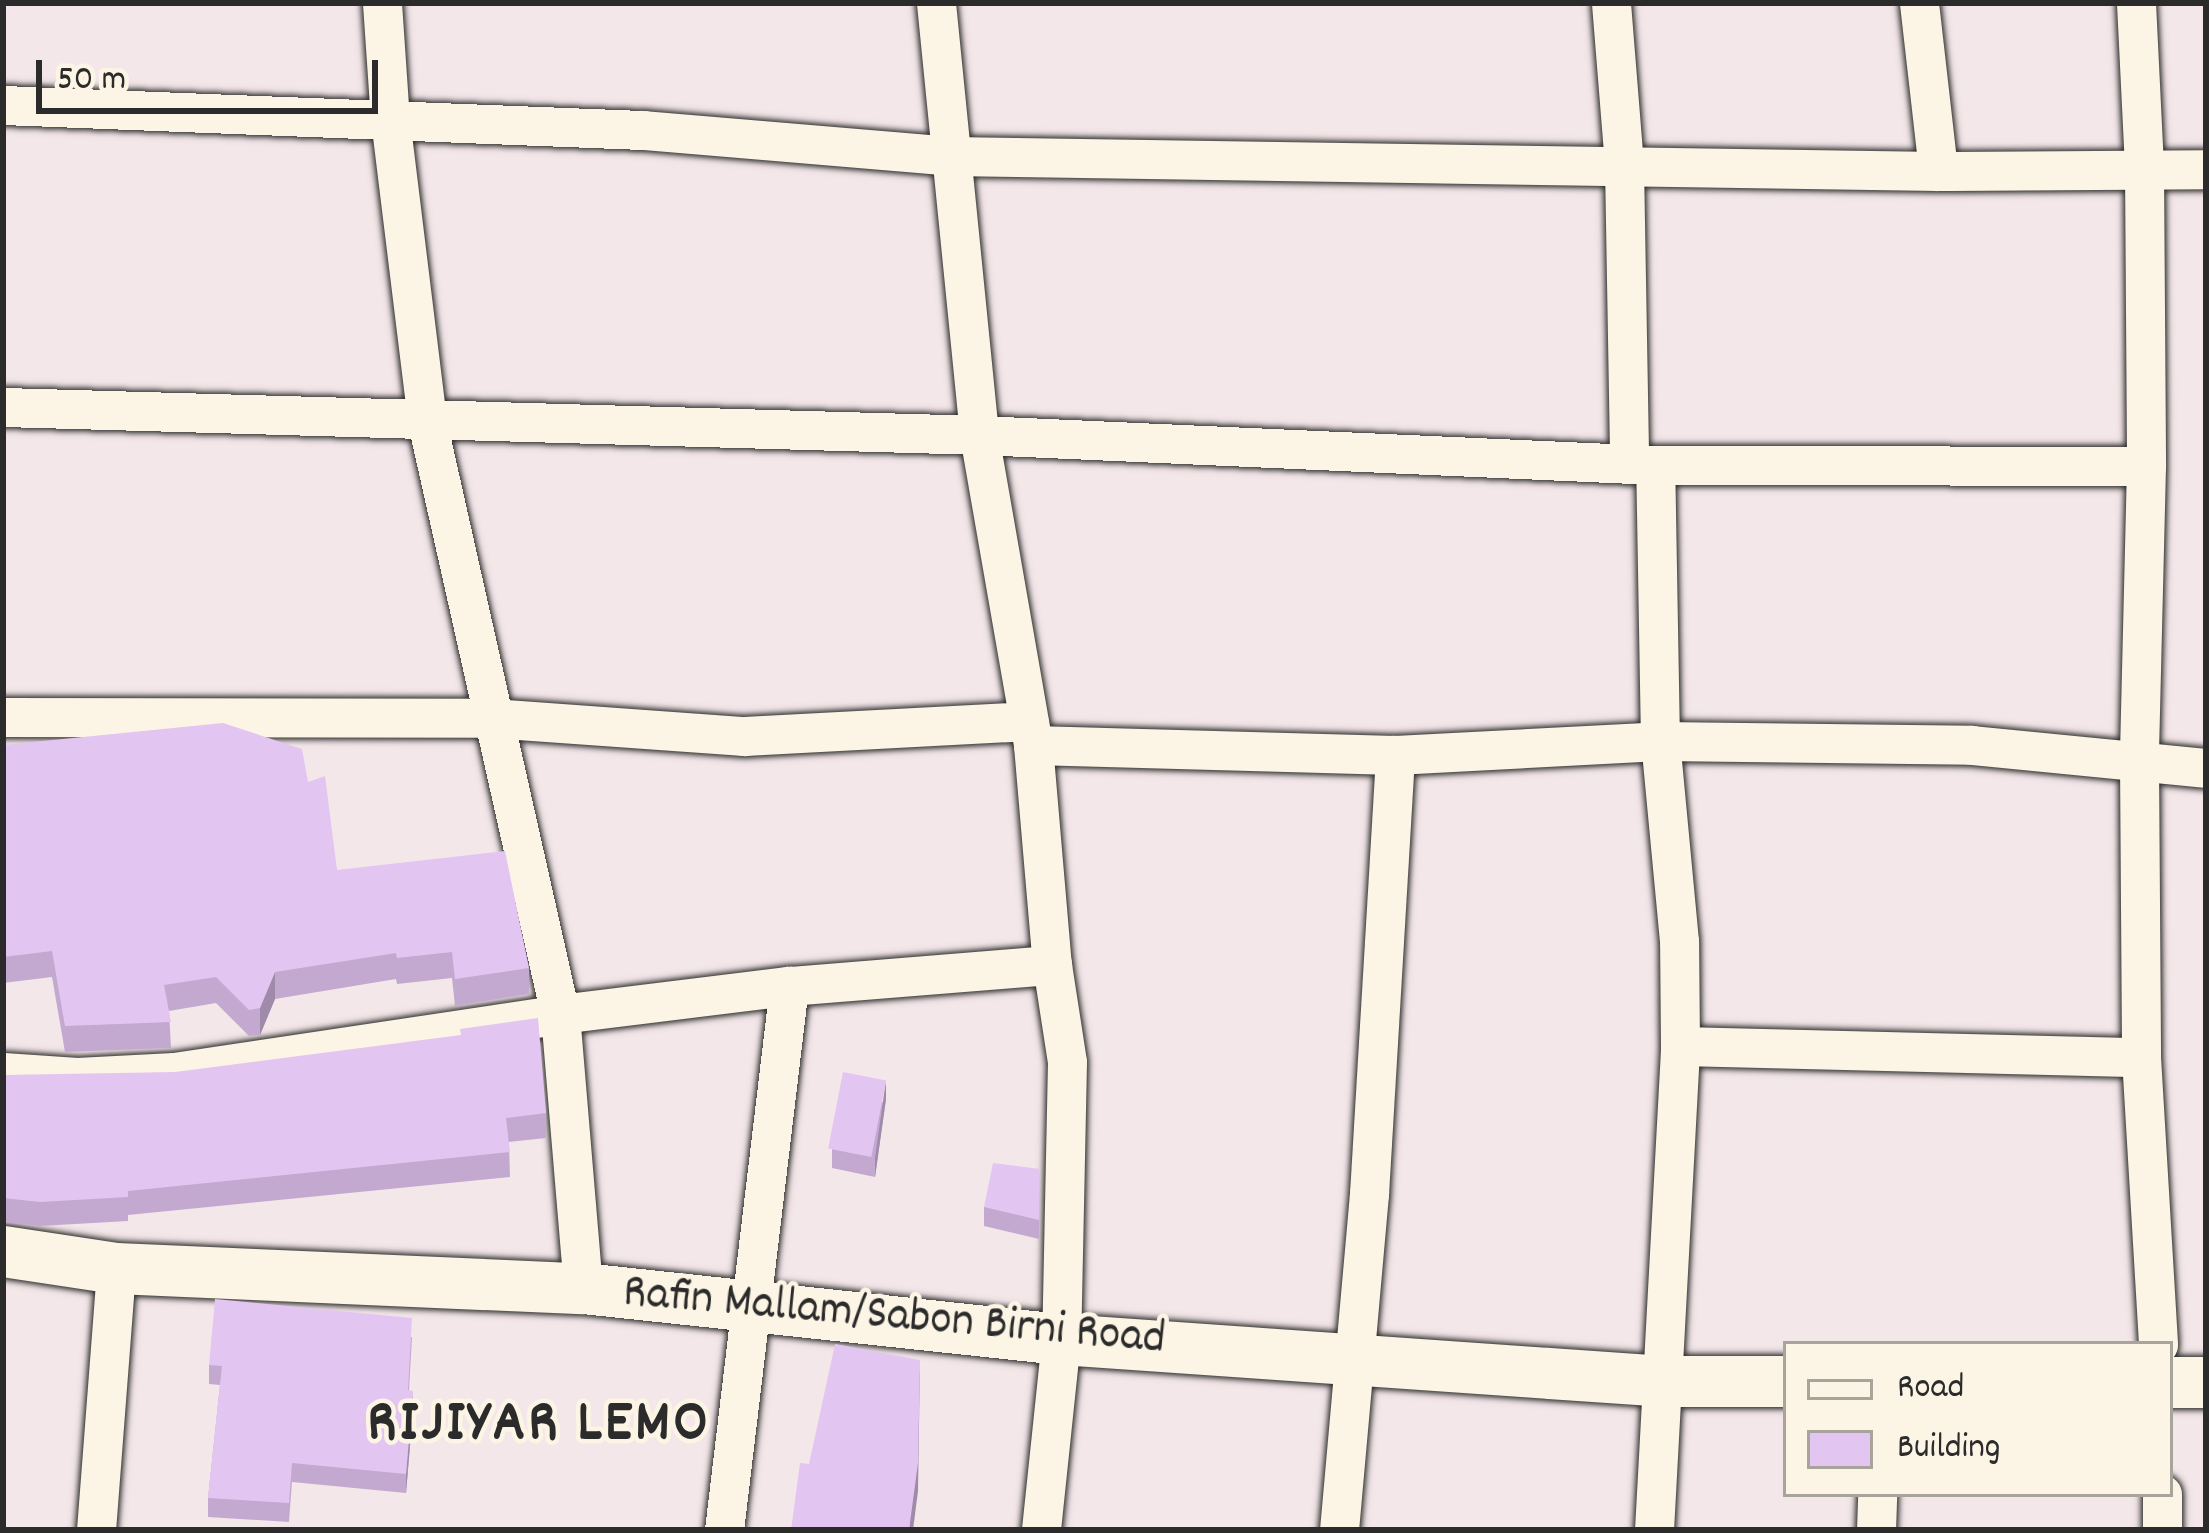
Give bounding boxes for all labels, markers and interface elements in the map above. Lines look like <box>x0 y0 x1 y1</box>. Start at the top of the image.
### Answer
scale bar <box>42 36 384 110</box>
text: 50 m <box>57 55 126 107</box>
street label: Rafin Mallam/Sabon Birni Road <box>621 1266 1167 1370</box>
legend <box>1783 1341 2173 1497</box>
text: Road <box>1897 1363 1964 1415</box>
district label: RIJIYAR LEMO <box>367 1390 711 1462</box>
text: Building <box>1897 1423 2001 1475</box>

